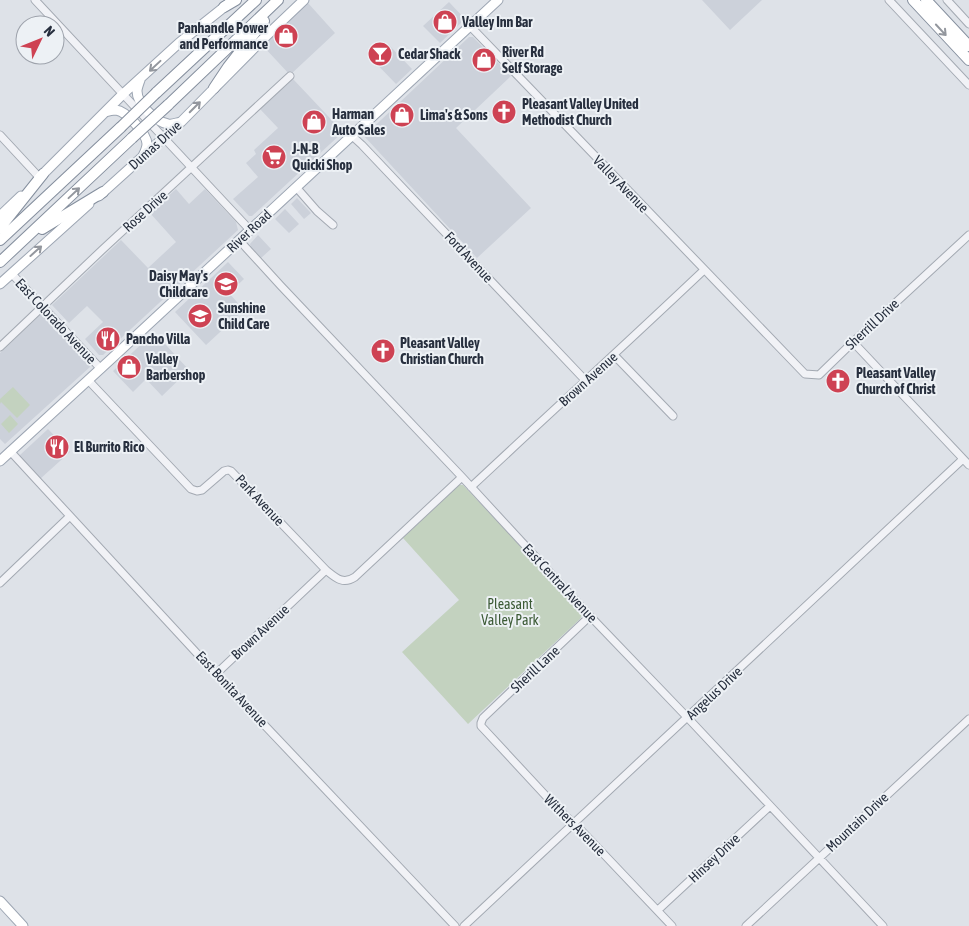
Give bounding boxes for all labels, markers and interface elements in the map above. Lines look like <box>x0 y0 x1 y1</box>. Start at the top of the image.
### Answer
shop icon: Valley Inn Bar <box>432 9 458 35</box>
place label: Valley Inn Bar <box>461 14 533 30</box>
north arrow <box>15 15 65 65</box>
place label: Panhandle Power and Performance <box>178 20 269 52</box>
text: N <box>41 23 58 40</box>
shop icon: Panhandle Power and Performance <box>273 23 299 49</box>
one-way arrow <box>935 23 947 36</box>
bar icon: Cedar Shack <box>367 41 393 67</box>
place label: River Rd Self Storage <box>502 44 563 76</box>
place label: Cedar Shack <box>398 46 461 62</box>
shop icon: River Rd Self Storage <box>471 47 497 73</box>
one-way arrow <box>148 60 161 72</box>
place label: Pleasant Valley United Methodist Church <box>522 96 639 128</box>
church icon: Pleasant Valley United Methodist Church <box>491 99 517 125</box>
one-way arrow <box>189 102 201 114</box>
shop icon: Lima's & Sons <box>389 102 415 128</box>
place label: Harman Auto Sales <box>331 106 385 138</box>
place label: Lima's & Sons <box>420 107 488 123</box>
shop icon: Harman Auto Sales <box>301 109 327 135</box>
street label: Dumas Drive <box>125 117 185 173</box>
place label: J-N-B Quicki Shop <box>291 141 353 173</box>
supermarket icon: J-N-B Quicki Shop <box>261 144 287 170</box>
street label: Valley Avenue <box>590 152 652 216</box>
one-way arrow <box>67 187 80 199</box>
street label: Rose Drive <box>120 187 170 235</box>
street label: River Road <box>223 206 275 256</box>
street label: Ford Avenue <box>442 228 496 286</box>
one-way arrow <box>29 246 42 257</box>
place label: Daisy May's Childcare <box>149 268 208 300</box>
school or university icon: Daisy May's Childcare <box>213 271 239 297</box>
street label: East Colorado Avenue <box>12 275 100 367</box>
street label: Sherrill Drive <box>842 295 902 353</box>
place label: Sunshine Child Care <box>218 300 270 332</box>
school or university icon: Sunshine Child Care <box>187 303 213 329</box>
restaurant icon: Pancho Villa <box>95 326 121 352</box>
place label: Pancho Villa <box>126 331 191 347</box>
place label: Pleasant Valley Christian Church <box>400 335 484 367</box>
church icon: Pleasant Valley Christian Church <box>370 338 396 364</box>
street label: Brown Avenue <box>556 349 620 409</box>
place label: Valley Barbershop <box>145 351 206 383</box>
shop icon: Valley Barbershop <box>116 354 142 380</box>
place label: Pleasant Valley Church of Christ <box>856 365 936 397</box>
church icon: Pleasant Valley Church of Christ <box>825 368 851 394</box>
restaurant icon: El Burrito Rico <box>44 434 70 460</box>
place label: El Burrito Rico <box>74 439 145 455</box>
street label: Park Avenue <box>232 471 288 529</box>
street label: East Central Avenue <box>520 540 600 626</box>
park label: Pleasant Valley Park <box>481 596 539 628</box>
street label: Brown Avenue <box>228 601 292 663</box>
street label: Sherill Lane <box>507 642 563 696</box>
street label: East Bonita Avenue <box>193 648 271 730</box>
street label: Angelus Drive <box>683 663 745 723</box>
street label: Mountain Drive <box>823 789 891 855</box>
street label: Withers Avenue <box>541 791 609 859</box>
street label: Hinsey Drive <box>685 830 743 886</box>

